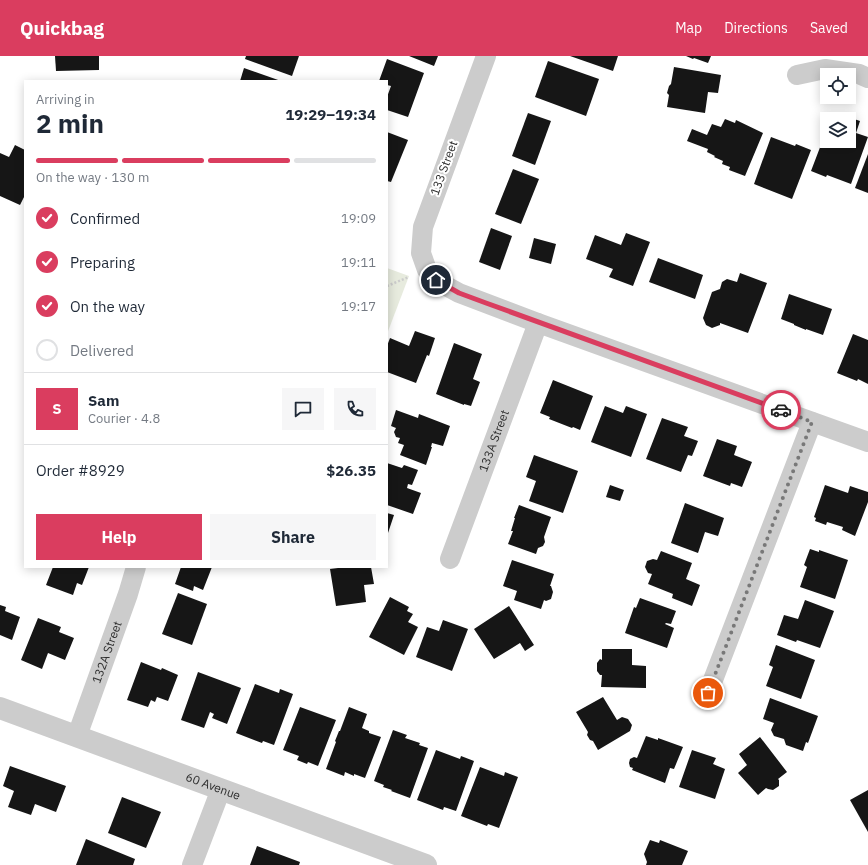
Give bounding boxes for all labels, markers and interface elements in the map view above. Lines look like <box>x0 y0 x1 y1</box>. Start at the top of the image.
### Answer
text: Quickbag <box>20 16 104 40</box>
text: Map <box>675 19 702 37</box>
text: Directions <box>724 19 788 37</box>
text: Saved <box>810 19 848 37</box>
map controls <box>820 68 856 148</box>
button: locate <box>820 68 856 104</box>
text: Arriving in <box>36 91 95 108</box>
text: 19:29–19:34 <box>285 105 376 124</box>
text: 2 min <box>36 106 104 140</box>
button: layers <box>820 112 856 148</box>
street label: 133 Street <box>427 138 460 197</box>
text: On the way · 130 m <box>36 169 149 186</box>
icon: check <box>36 207 58 229</box>
text: Confirmed <box>70 209 140 228</box>
text: 19:09 <box>341 210 376 227</box>
icon: check <box>36 251 58 273</box>
text: Preparing <box>70 253 135 272</box>
text: 19:11 <box>341 254 376 271</box>
pin <box>419 263 453 297</box>
icon: home <box>425 269 447 291</box>
icon: check <box>36 295 58 317</box>
text: On the way <box>70 297 145 316</box>
text: 19:17 <box>341 298 376 315</box>
text: Delivered <box>70 341 134 360</box>
button: chat <box>282 388 324 430</box>
button: phone <box>334 388 376 430</box>
courier <box>761 390 801 430</box>
text: Sam <box>88 391 119 410</box>
text: S <box>52 399 62 418</box>
icon: car <box>770 399 792 421</box>
street label: 133A Street <box>475 408 512 474</box>
text: Courier · 4.8 <box>88 410 160 427</box>
text: Order #8929 <box>36 461 125 480</box>
text: $26.35 <box>326 461 376 480</box>
button: Help <box>36 514 202 560</box>
button: Share <box>210 514 376 560</box>
street label: 132A Street <box>89 619 125 685</box>
pin <box>691 676 725 710</box>
icon: bag <box>697 682 719 704</box>
street label: 60 Avenue <box>184 769 243 803</box>

